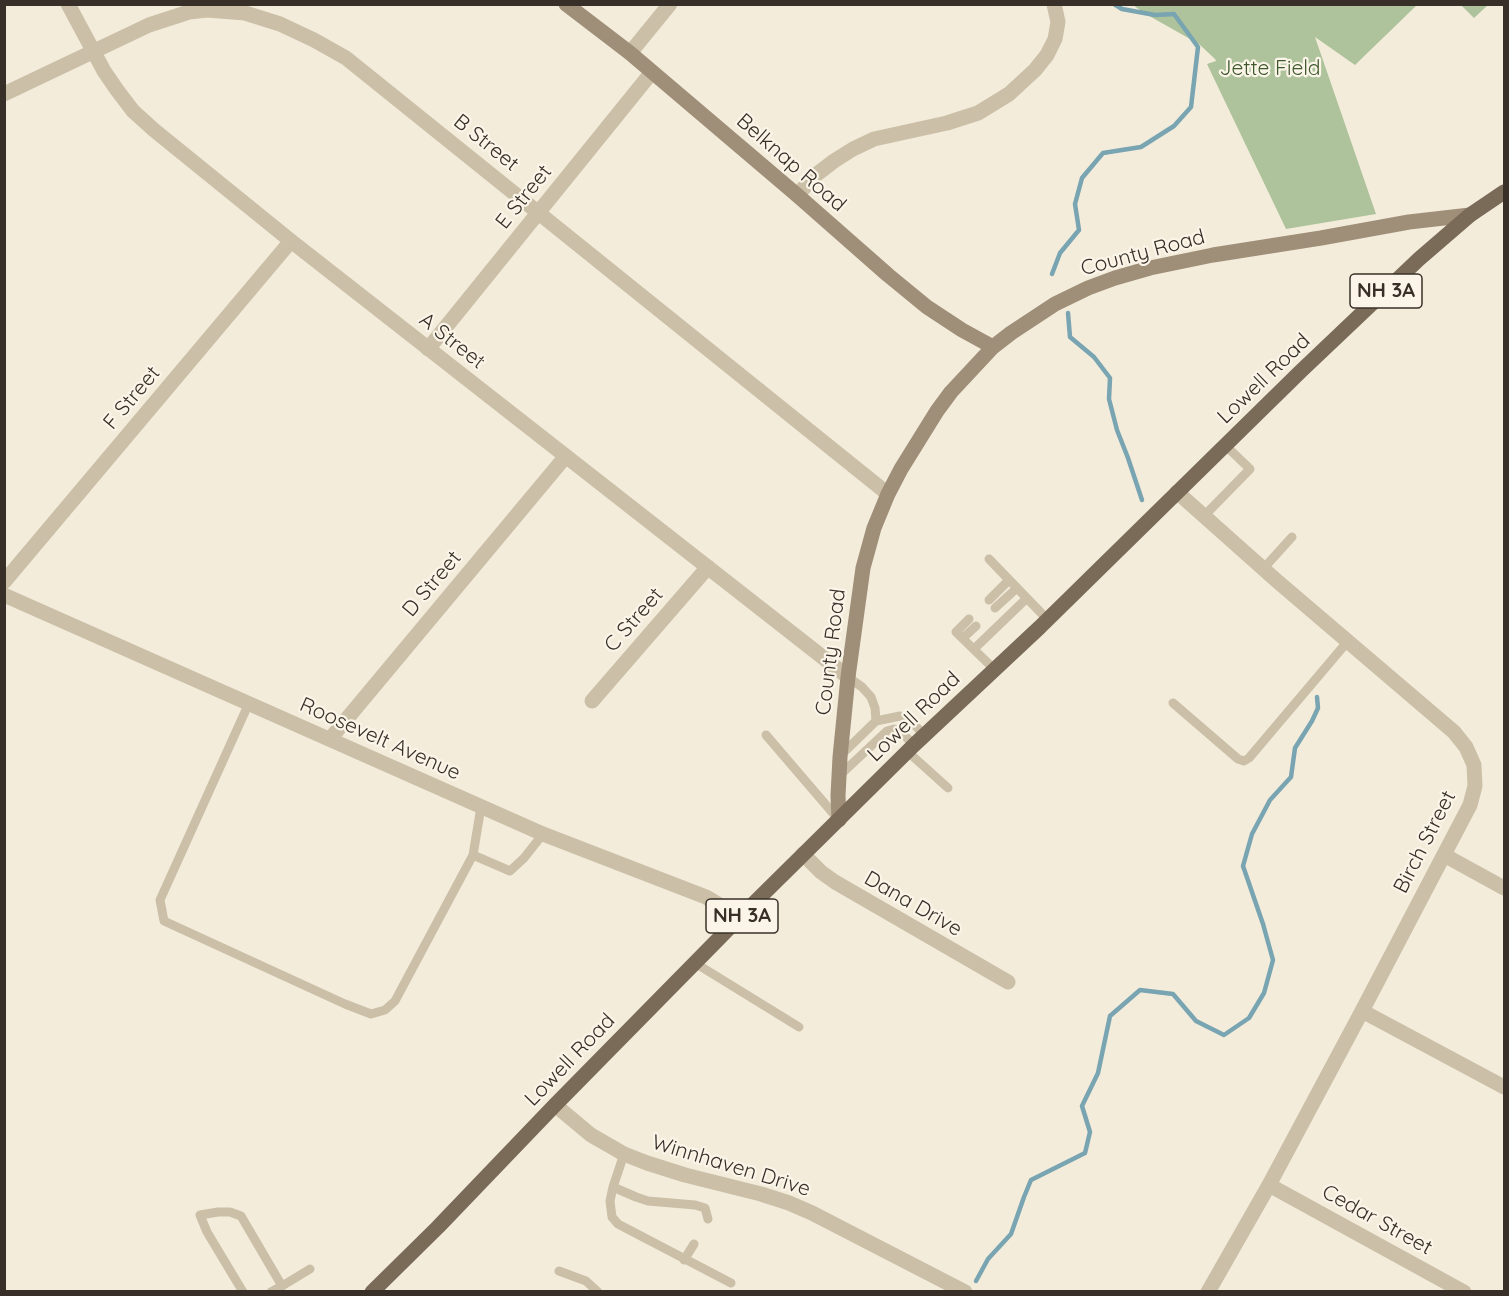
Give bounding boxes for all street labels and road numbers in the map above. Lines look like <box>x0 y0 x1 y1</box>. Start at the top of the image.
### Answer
street label: B Street <box>448 109 524 177</box>
street label: Belknap Road <box>731 109 851 217</box>
street label: E Street <box>491 160 557 234</box>
street label: County Road <box>1078 224 1208 282</box>
road number: NH 3A <box>1350 274 1422 308</box>
street label: A Street <box>414 307 490 375</box>
street label: Lowell Road <box>1212 329 1316 429</box>
street label: F Street <box>98 361 166 435</box>
street label: D Street <box>397 546 467 622</box>
street label: C Street <box>599 583 669 657</box>
street label: County Road <box>811 587 851 717</box>
street label: Lowell Road <box>862 667 966 767</box>
street label: Roosevelt Avenue <box>296 692 464 786</box>
street label: Birch Street <box>1388 787 1462 897</box>
street label: Dana Drive <box>860 866 966 942</box>
road number: NH 3A <box>706 899 778 933</box>
street label: Lowell Road <box>520 1008 620 1112</box>
street label: Winnhaven Drive <box>649 1130 813 1202</box>
street label: Cedar Street <box>1317 1179 1437 1261</box>

